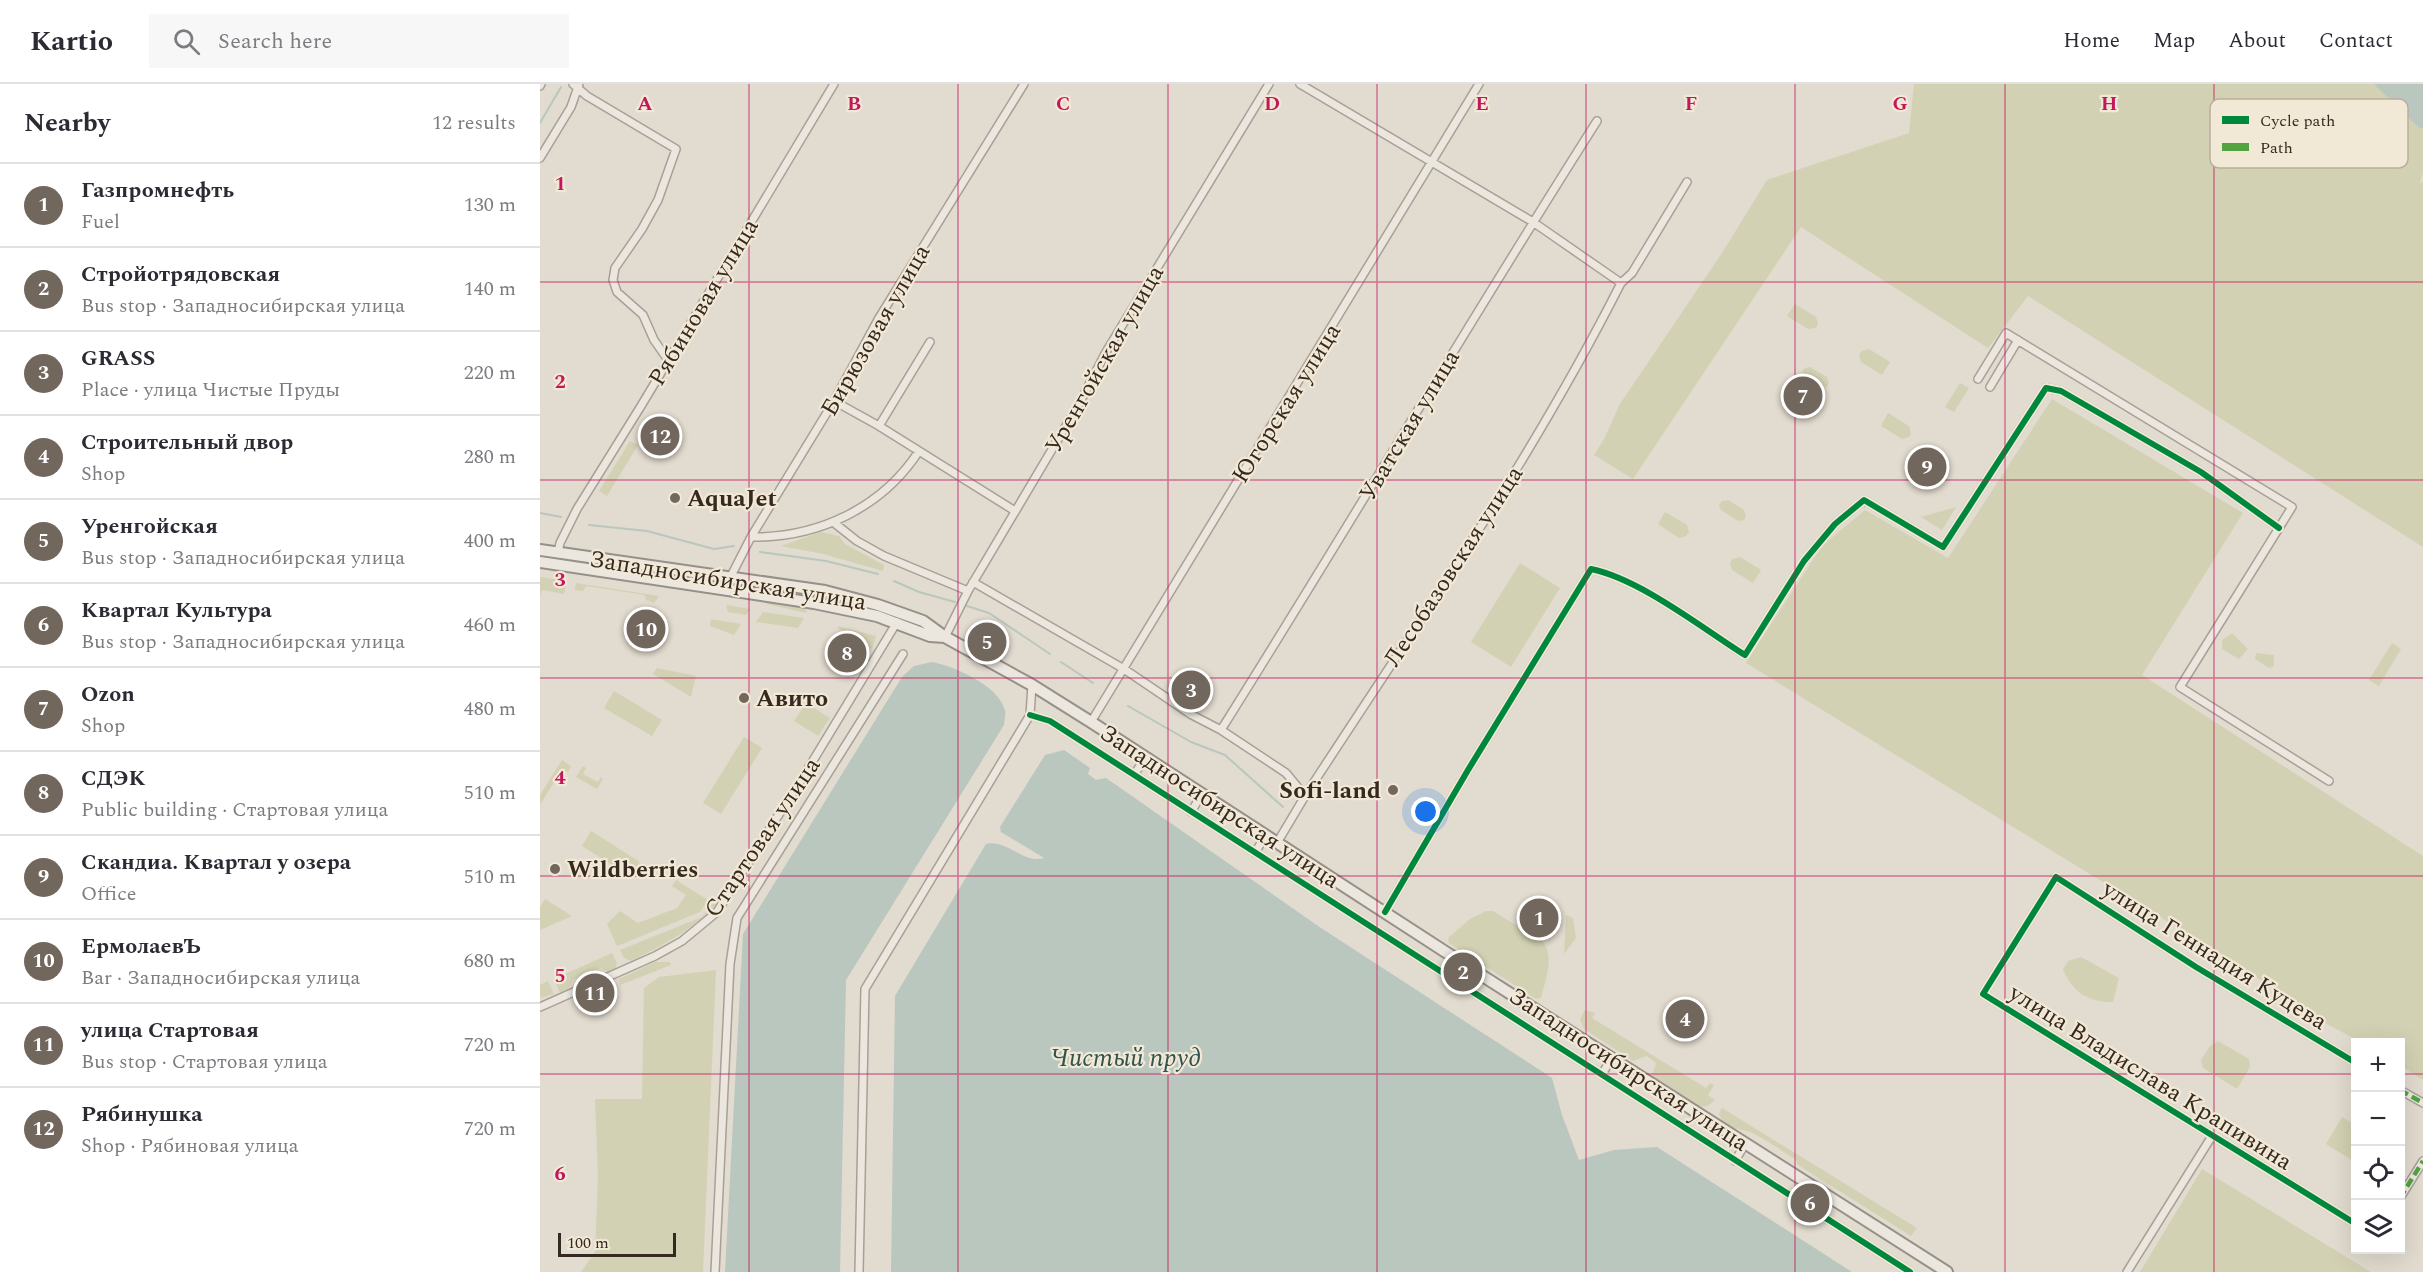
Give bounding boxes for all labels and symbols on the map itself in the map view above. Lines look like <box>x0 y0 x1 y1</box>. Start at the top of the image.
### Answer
text: A <box>637 89 653 119</box>
text: B <box>847 89 861 119</box>
text: C <box>1056 89 1070 119</box>
text: D <box>1264 89 1280 119</box>
text: E <box>1475 89 1489 119</box>
text: F <box>1685 89 1697 119</box>
text: G <box>1892 89 1908 119</box>
text: H <box>2101 89 2117 119</box>
legend <box>2210 99 2408 168</box>
text: Cycle path <box>2260 109 2335 133</box>
text: Path <box>2260 136 2293 160</box>
text: 1 <box>554 169 566 199</box>
street label: Рябиновая улица <box>640 212 768 393</box>
street label: Бирюзовая улица <box>812 237 940 423</box>
street label: Уренгойская улица <box>1036 258 1174 460</box>
street label: Югорская улица <box>1223 316 1351 491</box>
street label: Уватская улица <box>1350 342 1470 508</box>
text: 2 <box>554 367 566 397</box>
pin: 7 <box>1784 374 1822 418</box>
pin: 12 <box>640 414 680 458</box>
pin: 9 <box>1908 444 1946 490</box>
street label: Лесобазовская улица <box>1375 459 1533 674</box>
place label: AquaJet <box>687 481 777 517</box>
marker: AquaJet <box>668 491 682 505</box>
street label: Западносибирская улица <box>587 541 869 621</box>
text: 3 <box>554 565 566 595</box>
pin: 10 <box>626 606 666 652</box>
pin: 5 <box>968 620 1006 664</box>
pin: 8 <box>828 630 866 676</box>
pin: 3 <box>1172 668 1210 712</box>
place label: Авито <box>756 681 828 717</box>
marker: Авито <box>737 691 751 705</box>
street label: Западносибирская улица <box>1092 715 1347 898</box>
street label: Стартовая улица <box>696 750 830 925</box>
text: 4 <box>554 763 566 793</box>
place label: Sofi-land <box>1279 773 1381 809</box>
marker: Sofi-land <box>1386 783 1400 797</box>
your location <box>1411 797 1440 826</box>
place label: Wildberries <box>567 852 699 888</box>
marker: Wildberries <box>548 862 562 876</box>
street label: улица Геннадия Куцева <box>2094 871 2334 1040</box>
pin: 1 <box>1520 896 1558 940</box>
pin: 2 <box>1444 950 1482 994</box>
text: 5 <box>554 961 566 991</box>
pin: 11 <box>576 970 614 1016</box>
street label: улица Владислава Крапивина <box>2001 975 2299 1180</box>
street label: Западносибирская улица <box>1501 978 1756 1161</box>
pin: 4 <box>1666 996 1704 1042</box>
water label: Чистый пруд <box>1050 1038 1202 1078</box>
text: 6 <box>554 1159 566 1189</box>
pin: 6 <box>1790 1180 1830 1226</box>
scale bar <box>558 1230 676 1258</box>

